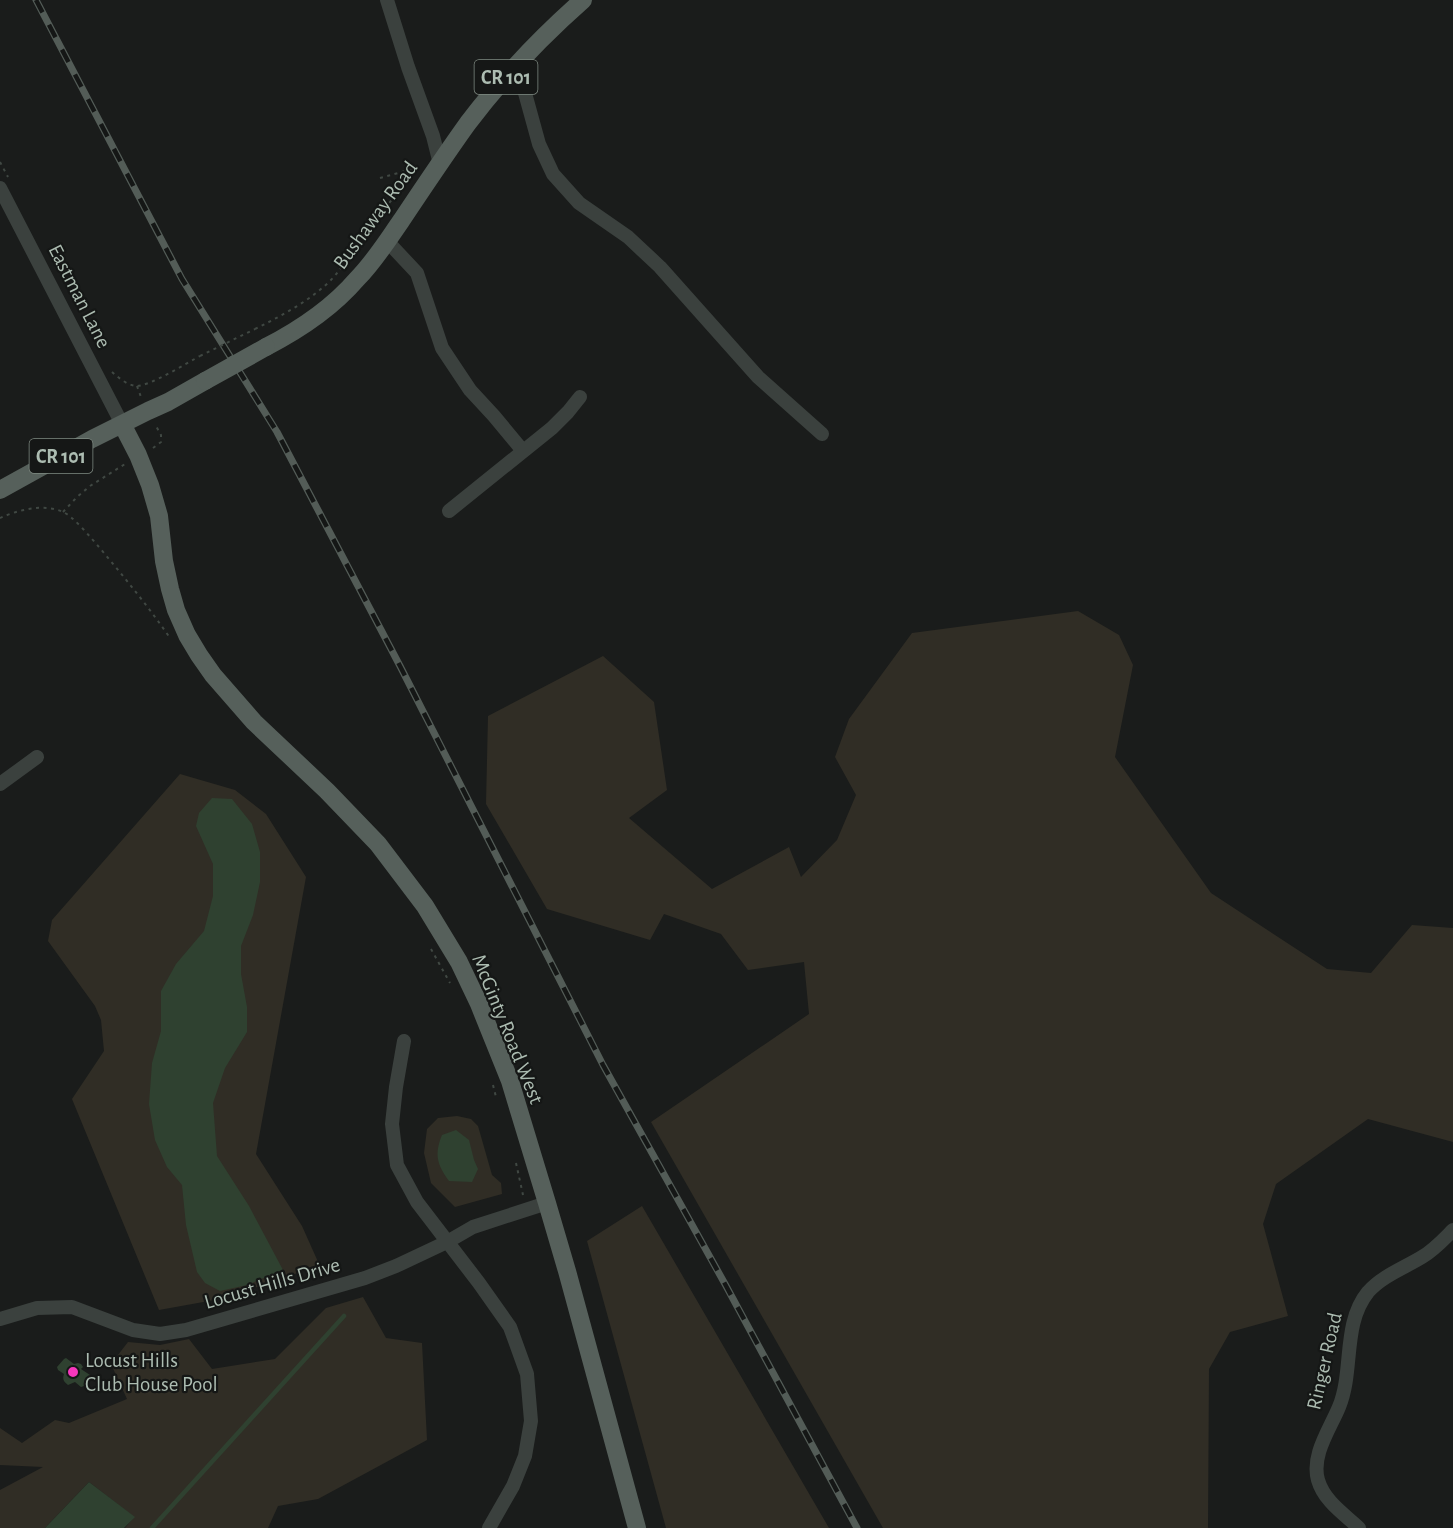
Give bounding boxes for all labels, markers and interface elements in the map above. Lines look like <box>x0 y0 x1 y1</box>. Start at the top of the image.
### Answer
road number: CR 101 <box>474 60 538 94</box>
street label: Bushaway Road <box>329 157 421 273</box>
street label: Eastman Lane <box>44 241 115 351</box>
road number: CR 101 <box>29 439 92 473</box>
street label: McGinty Road West <box>468 951 547 1107</box>
street label: Locust Hills Drive <box>202 1254 342 1313</box>
street label: Ringer Road <box>1303 1310 1346 1412</box>
place label: Locust Hills Club House Pool <box>85 1350 218 1395</box>
marker: Locust Hills Club House Pool <box>66 1365 80 1379</box>

